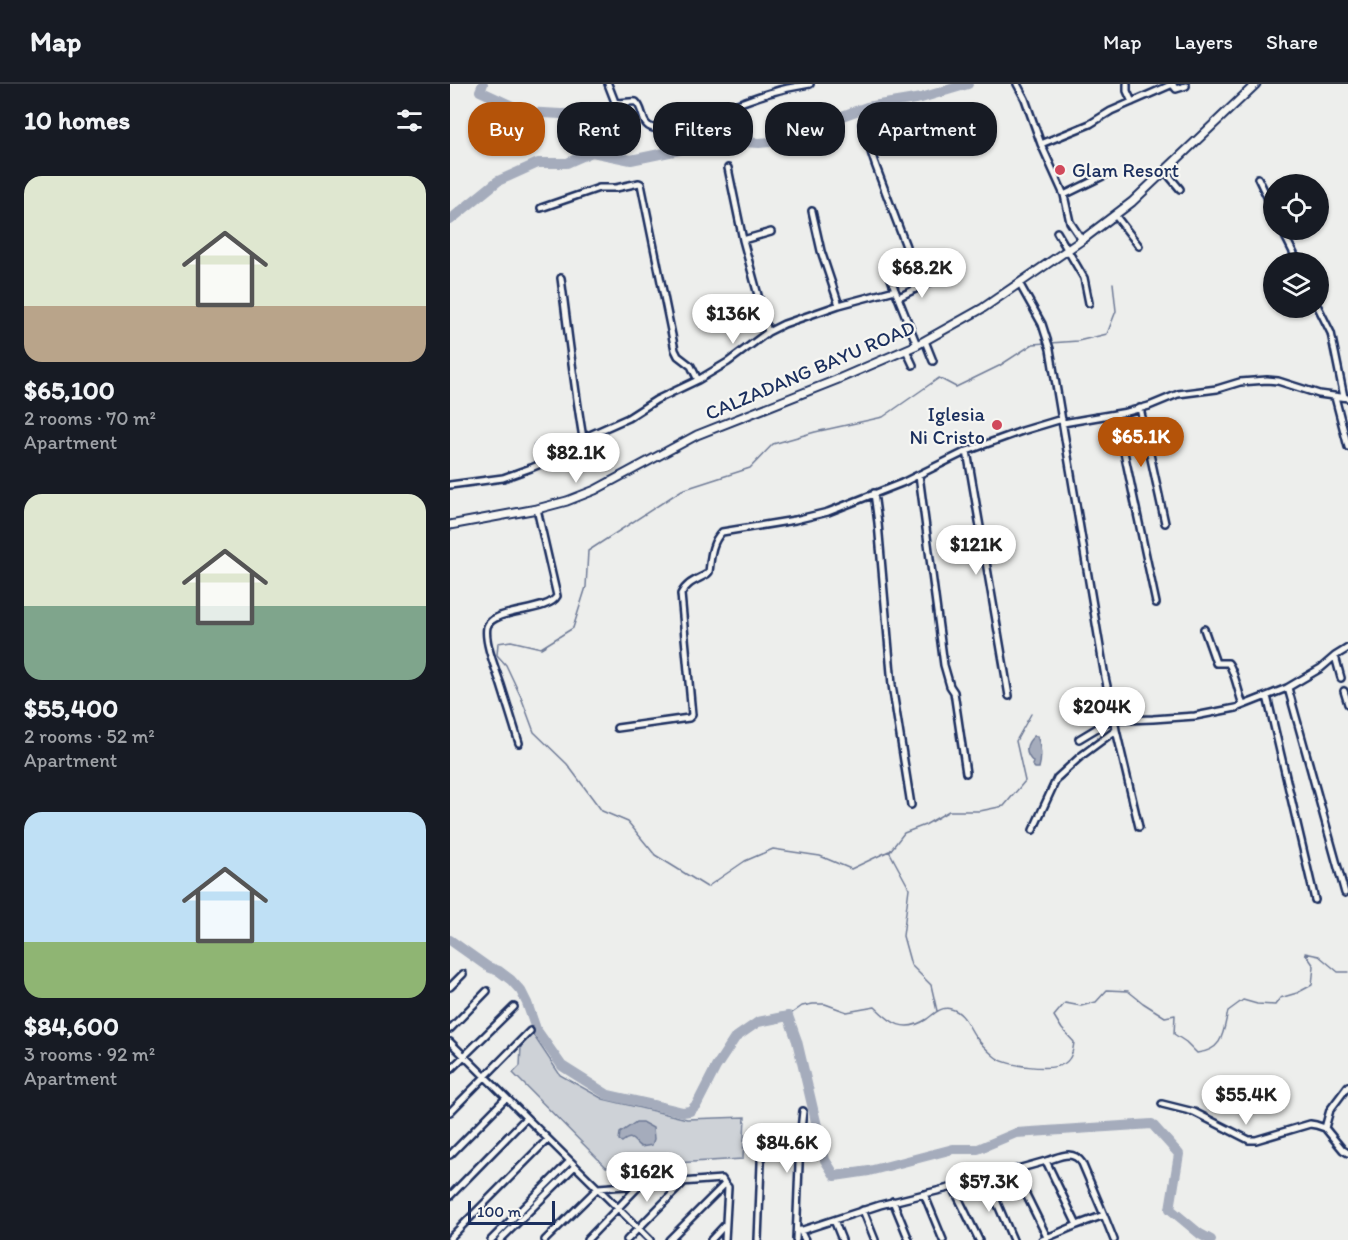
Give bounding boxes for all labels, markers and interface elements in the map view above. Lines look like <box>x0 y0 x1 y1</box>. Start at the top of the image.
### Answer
text: Map <box>30 24 81 58</box>
text: Map <box>1103 29 1142 54</box>
text: Layers <box>1175 29 1233 54</box>
text: Share <box>1266 29 1318 54</box>
chip: Buy <box>468 102 545 156</box>
chip: Rent <box>557 102 641 156</box>
chip: Filters <box>653 102 753 156</box>
chip: New <box>765 102 845 156</box>
chip: Apartment <box>857 102 997 156</box>
text: 10 homes <box>24 104 130 136</box>
icon: filters <box>393 104 426 137</box>
place label: Glam Resort <box>1072 158 1179 182</box>
marker: Glam Resort <box>1053 163 1067 177</box>
map controls <box>1263 174 1329 318</box>
button: locate <box>1263 174 1329 240</box>
icon: home <box>171 215 279 323</box>
pin: $68.2K <box>873 248 971 299</box>
button: layers <box>1263 252 1329 318</box>
text: $68.2K <box>892 255 952 279</box>
pin: $136K <box>691 294 775 345</box>
text: $136K <box>706 301 760 325</box>
street label: CALZADANG BAYU ROAD <box>702 315 918 425</box>
text: $65,100 <box>24 374 115 406</box>
place label: Iglesia Ni Cristo <box>909 402 986 449</box>
text: 2 rooms · 70 m² <box>24 406 156 430</box>
pin: $65.1K <box>1092 417 1190 468</box>
marker: Iglesia Ni Cristo <box>990 418 1004 432</box>
text: $65.1K <box>1112 424 1170 448</box>
text: Apartment <box>24 430 117 454</box>
pin: $82.1K <box>527 433 625 484</box>
text: $82.1K <box>547 440 605 464</box>
pin: $121K <box>934 525 1018 576</box>
text: $121K <box>950 532 1002 556</box>
icon: home <box>171 533 279 641</box>
pin: $204K <box>1060 687 1144 738</box>
text: $55,400 <box>24 692 118 724</box>
text: $204K <box>1073 694 1131 718</box>
text: 2 rooms · 52 m² <box>24 724 155 748</box>
text: Apartment <box>24 748 117 772</box>
icon: home <box>171 851 279 959</box>
text: $84,600 <box>24 1010 119 1042</box>
text: 3 rooms · 92 m² <box>24 1042 155 1066</box>
text: Apartment <box>24 1066 117 1090</box>
pin: $55.4K <box>1197 1075 1295 1126</box>
text: $55.4K <box>1216 1082 1276 1106</box>
pin: $84.6K <box>738 1123 836 1174</box>
text: $84.6K <box>756 1130 818 1154</box>
pin: $162K <box>605 1152 689 1203</box>
text: $162K <box>620 1159 674 1183</box>
pin: $57.3K <box>940 1162 1038 1213</box>
text: $57.3K <box>959 1169 1019 1193</box>
scale bar <box>468 1198 555 1226</box>
text: 100 m <box>477 1202 521 1221</box>

